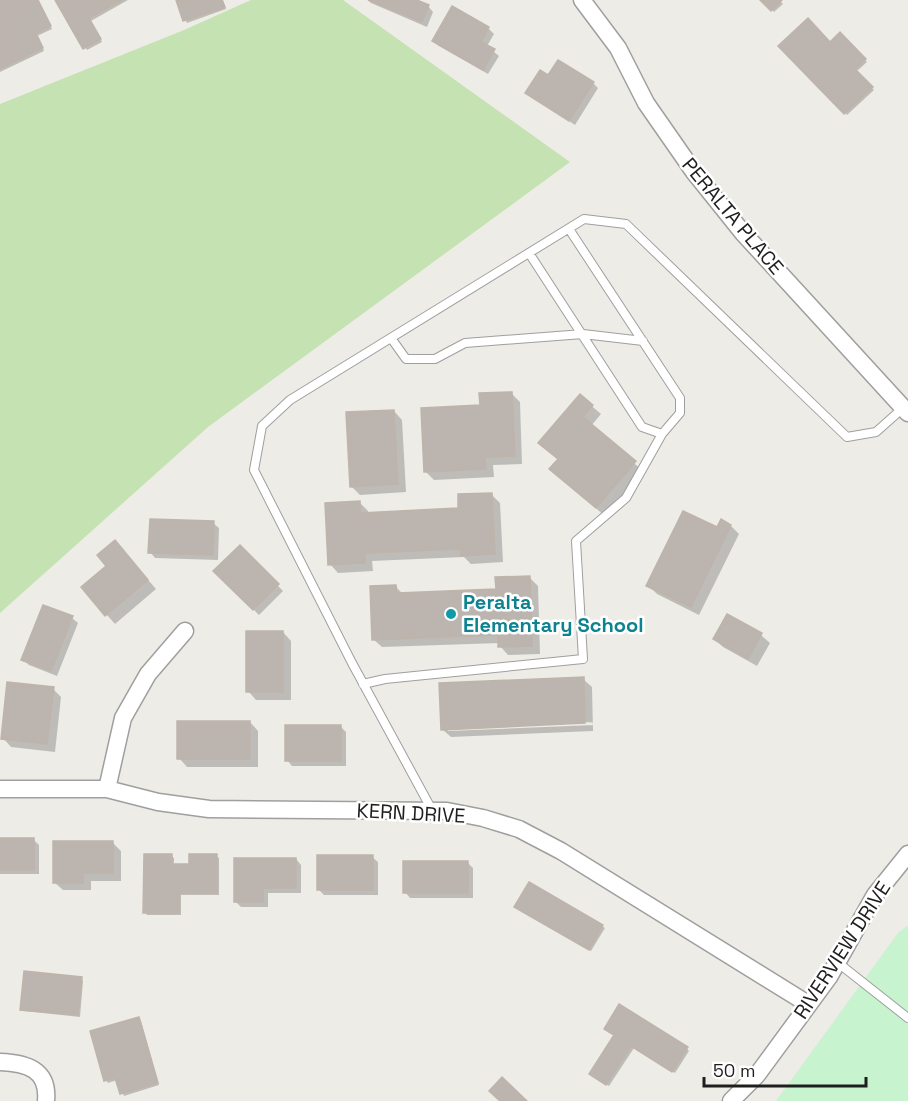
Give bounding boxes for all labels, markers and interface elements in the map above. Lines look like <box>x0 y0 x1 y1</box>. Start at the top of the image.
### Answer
street label: PERALTA PLACE <box>676 152 790 280</box>
place label: Peralta Elementary School <box>463 589 644 638</box>
marker: Peralta Elementary School <box>444 607 458 621</box>
street label: KERN DRIVE <box>356 797 466 829</box>
street label: RIVERVIEW DRIVE <box>788 876 896 1024</box>
scale bar <box>704 1050 866 1088</box>
text: 50 m <box>713 1059 755 1082</box>

